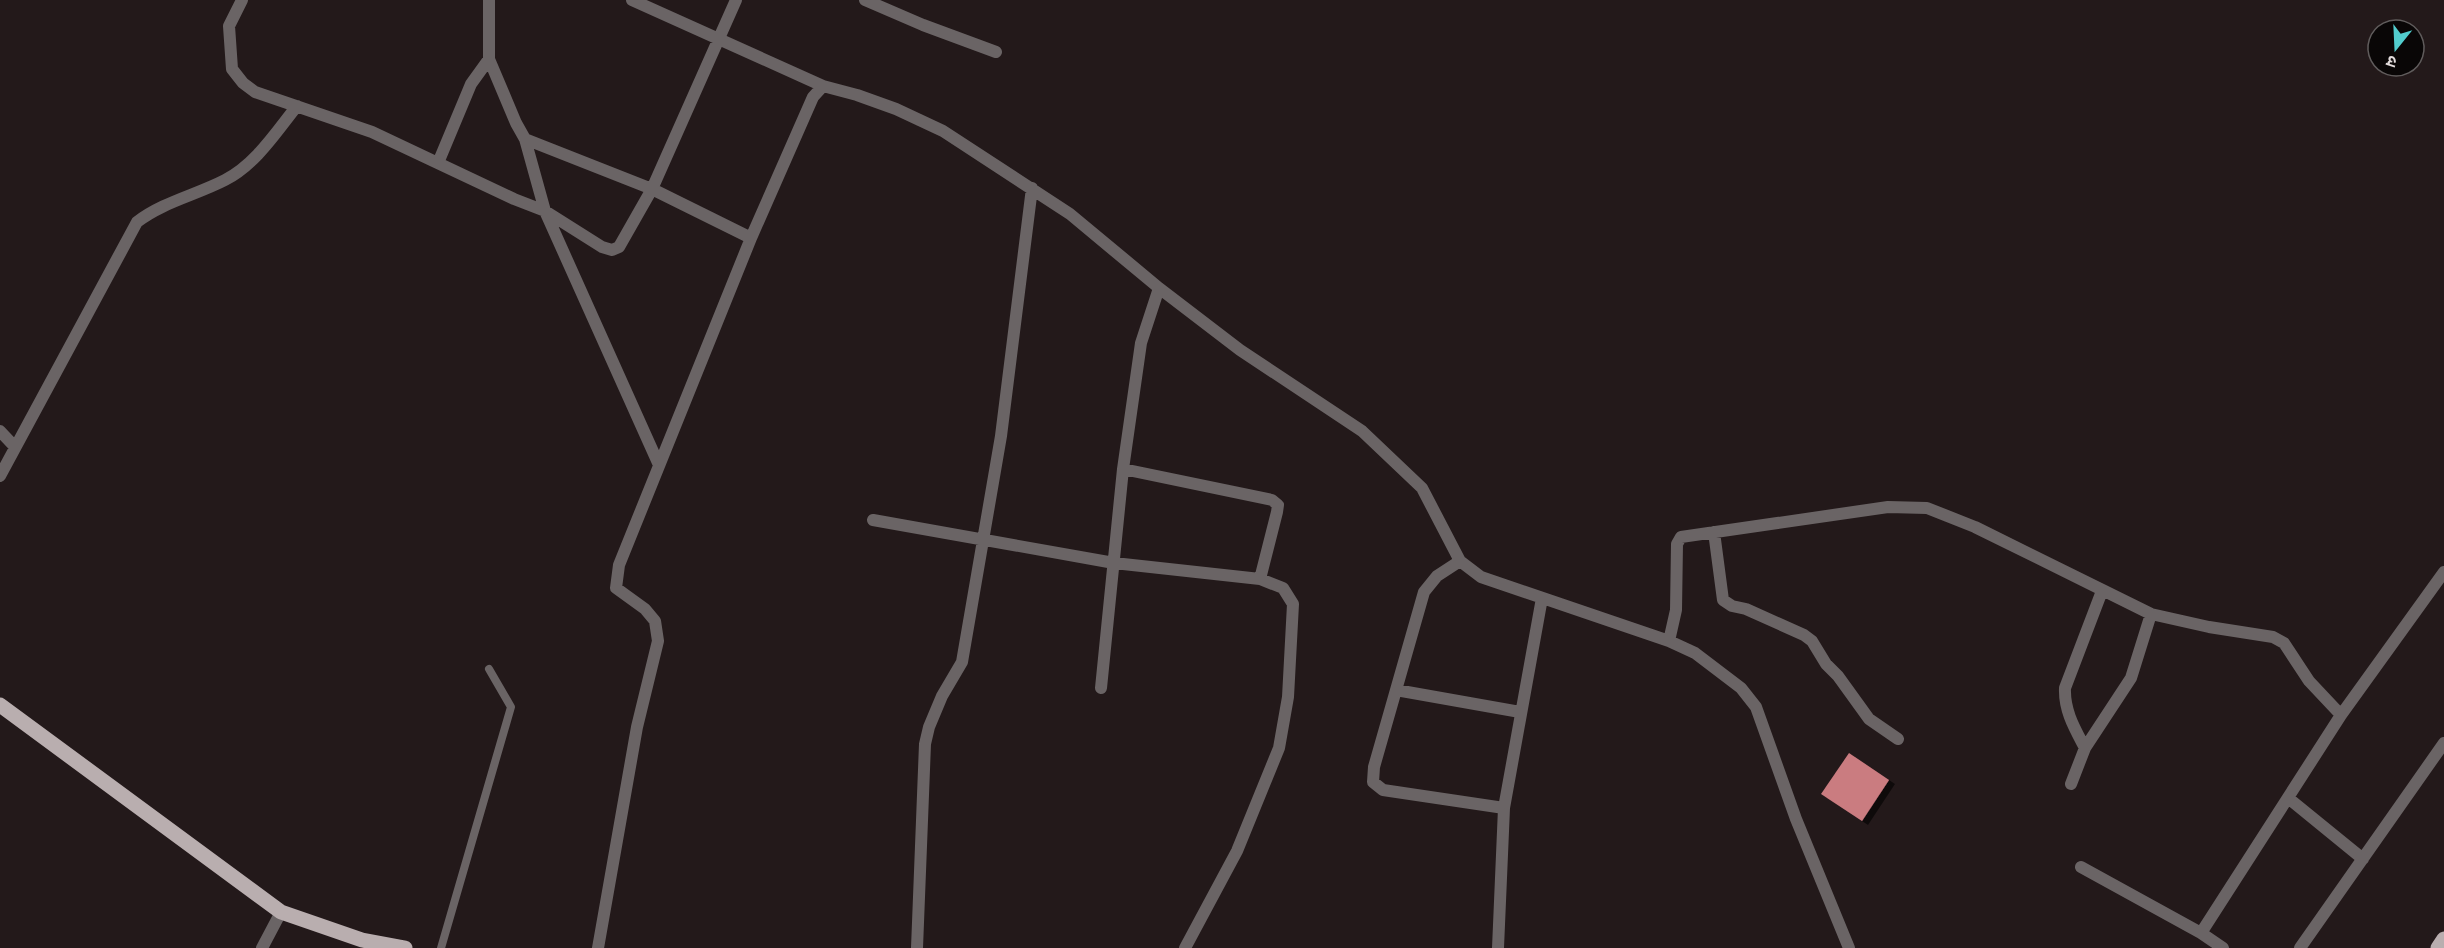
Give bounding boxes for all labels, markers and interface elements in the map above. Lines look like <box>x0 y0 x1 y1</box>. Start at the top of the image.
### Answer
north arrow <box>2366 18 2426 78</box>
text: उ <box>2383 49 2400 74</box>

